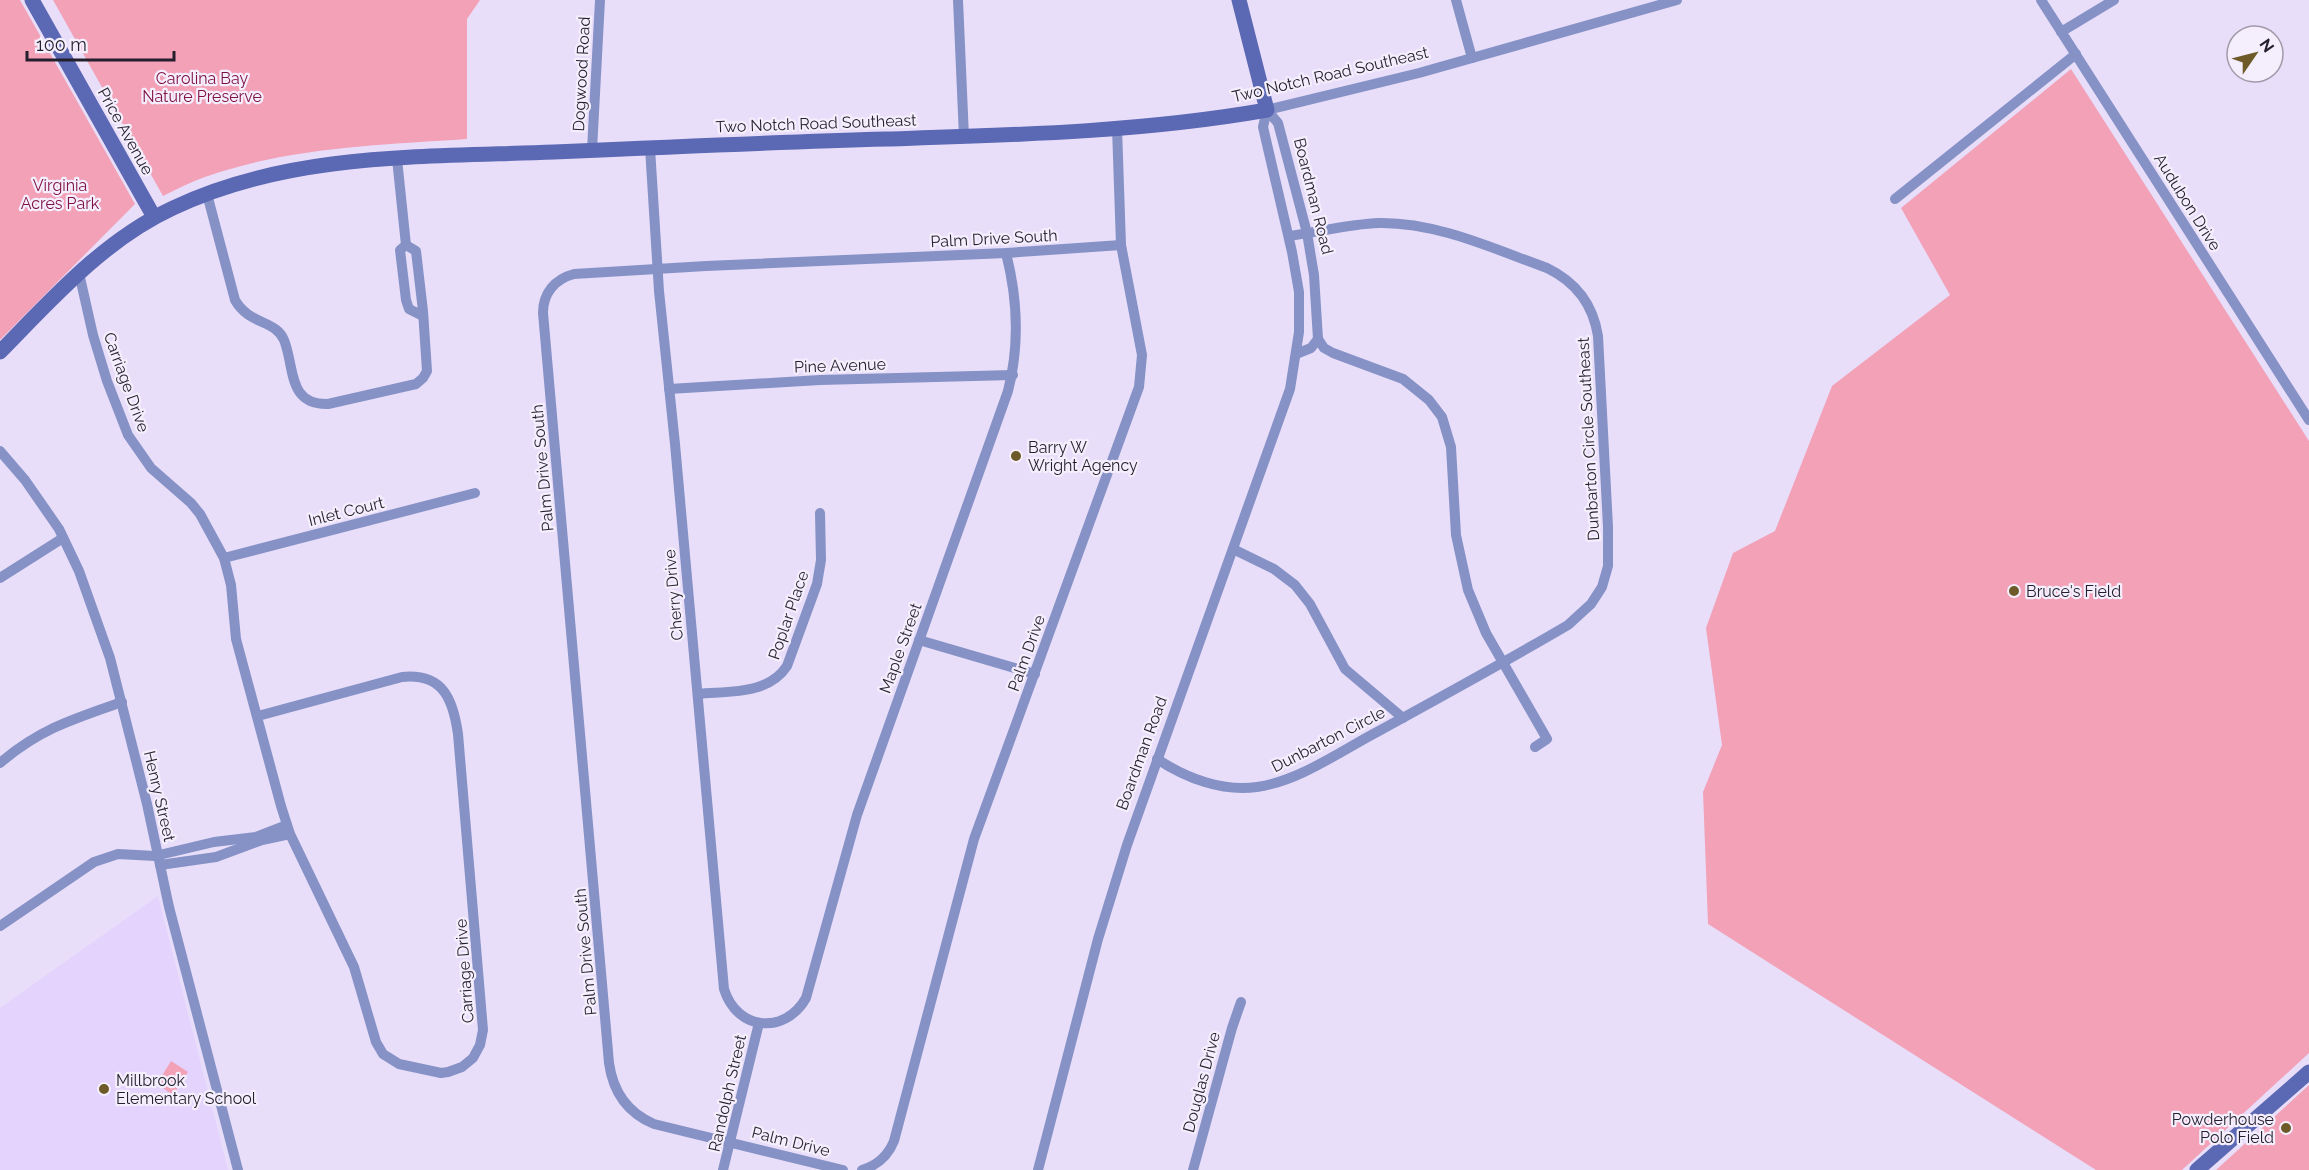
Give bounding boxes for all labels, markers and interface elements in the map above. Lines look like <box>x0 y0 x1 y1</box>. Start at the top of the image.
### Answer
street label: Dogwood Road <box>569 16 594 132</box>
scale bar <box>27 24 174 62</box>
north arrow <box>2225 24 2285 84</box>
text: 100 m <box>36 34 87 55</box>
text: N <box>2256 35 2278 56</box>
street label: Two Notch Road Southeast <box>1230 42 1431 106</box>
park label: Carolina Bay Nature Preserve <box>142 69 262 106</box>
street label: Price Avenue <box>94 84 157 178</box>
street label: Two Notch Road Southeast <box>715 110 917 136</box>
street label: Boardman Road <box>1290 136 1337 256</box>
street label: Audubon Drive <box>2150 150 2225 254</box>
park label: Virginia Acres Park <box>21 176 100 213</box>
street label: Palm Drive South <box>930 226 1058 251</box>
street label: Carriage Drive <box>100 330 153 435</box>
street label: Dunbarton Circle Southeast <box>1574 336 1603 541</box>
street label: Pine Avenue <box>794 354 886 377</box>
street label: Palm Drive South <box>527 404 558 532</box>
place label: Barry W Wright Agency <box>1028 438 1138 475</box>
marker: Barry W Wright Agency <box>1009 449 1023 463</box>
street label: Inlet Court <box>306 493 387 530</box>
street label: Cherry Drive <box>660 549 687 641</box>
street label: Poplar Place <box>764 568 813 662</box>
place label: Bruce's Field <box>2026 582 2121 601</box>
marker: Bruce's Field <box>2007 584 2021 598</box>
street label: Maple Street <box>875 600 926 696</box>
street label: Palm Drive <box>1004 612 1049 694</box>
street label: Boardman Road <box>1112 694 1171 813</box>
street label: Dunbarton Circle <box>1268 703 1388 776</box>
street label: Henry Street <box>140 749 179 844</box>
street label: Palm Drive South <box>570 888 601 1016</box>
street label: Carriage Drive <box>451 918 478 1024</box>
street label: Douglas Drive <box>1179 1030 1224 1135</box>
street label: Randolph Street <box>705 1032 750 1154</box>
place label: Millbrook Elementary School <box>116 1071 257 1108</box>
marker: Millbrook Elementary School <box>97 1082 111 1096</box>
place label: Powderhouse Polo Field <box>2172 1110 2274 1147</box>
marker: Powderhouse Polo Field <box>2279 1121 2293 1135</box>
street label: Palm Drive <box>750 1123 832 1160</box>

